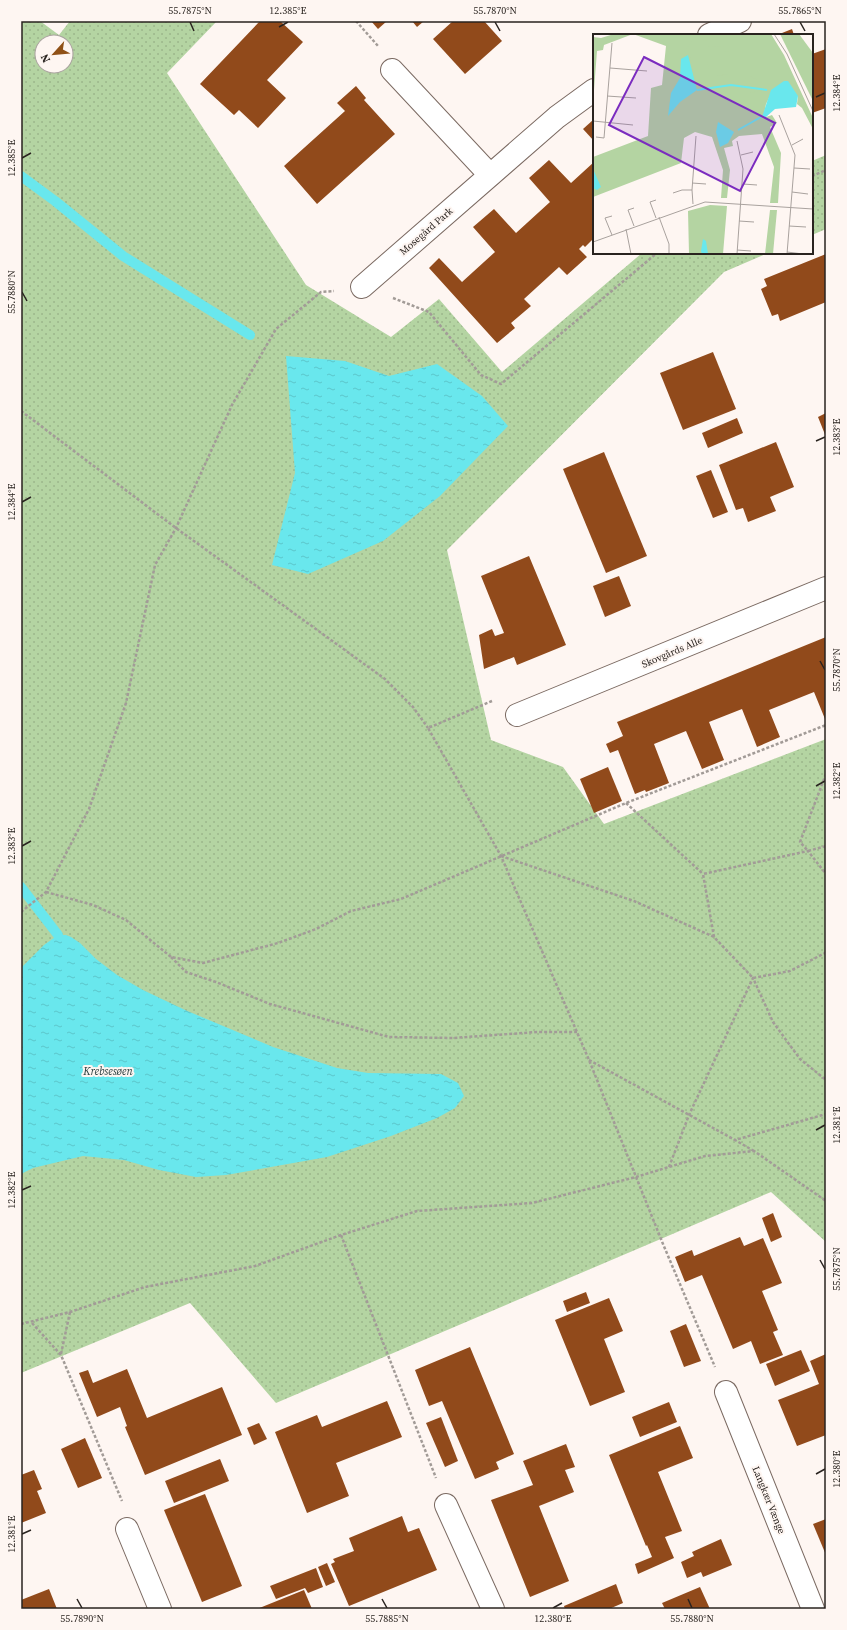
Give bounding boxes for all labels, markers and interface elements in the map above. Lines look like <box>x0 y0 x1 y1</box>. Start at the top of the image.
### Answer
text: 55.7875°N <box>168 4 212 17</box>
text: 12.385°E <box>269 4 307 17</box>
text: 55.7870°N <box>473 4 517 17</box>
text: 55.7865°N <box>778 4 822 17</box>
north arrow <box>34 34 74 74</box>
inset map <box>593 34 813 254</box>
text: N <box>37 51 54 65</box>
text: 12.384°E <box>830 74 843 112</box>
text: 12.385°E <box>5 139 18 177</box>
street label: Mosegård Park <box>397 204 456 258</box>
text: 55.7880°N <box>5 270 18 314</box>
text: 12.383°E <box>830 418 843 456</box>
text: 12.384°E <box>5 483 18 521</box>
street label: Skovgårds Alle <box>640 633 704 671</box>
text: 55.7870°N <box>830 648 843 692</box>
text: 12.382°E <box>830 762 843 800</box>
text: 12.383°E <box>5 827 18 865</box>
water label: Krebsesøen <box>82 1064 133 1079</box>
text: 12.381°E <box>830 1106 843 1144</box>
text: 12.382°E <box>5 1171 18 1209</box>
text: 55.7875°N <box>830 1247 843 1291</box>
text: 12.380°E <box>830 1450 843 1488</box>
street label: Langkær Vænge <box>750 1464 788 1536</box>
text: 12.381°E <box>5 1515 18 1553</box>
text: 55.7890°N <box>60 1612 104 1625</box>
text: 55.7885°N <box>365 1612 409 1625</box>
text: 12.380°E <box>534 1612 572 1625</box>
text: 55.7880°N <box>670 1612 714 1625</box>

